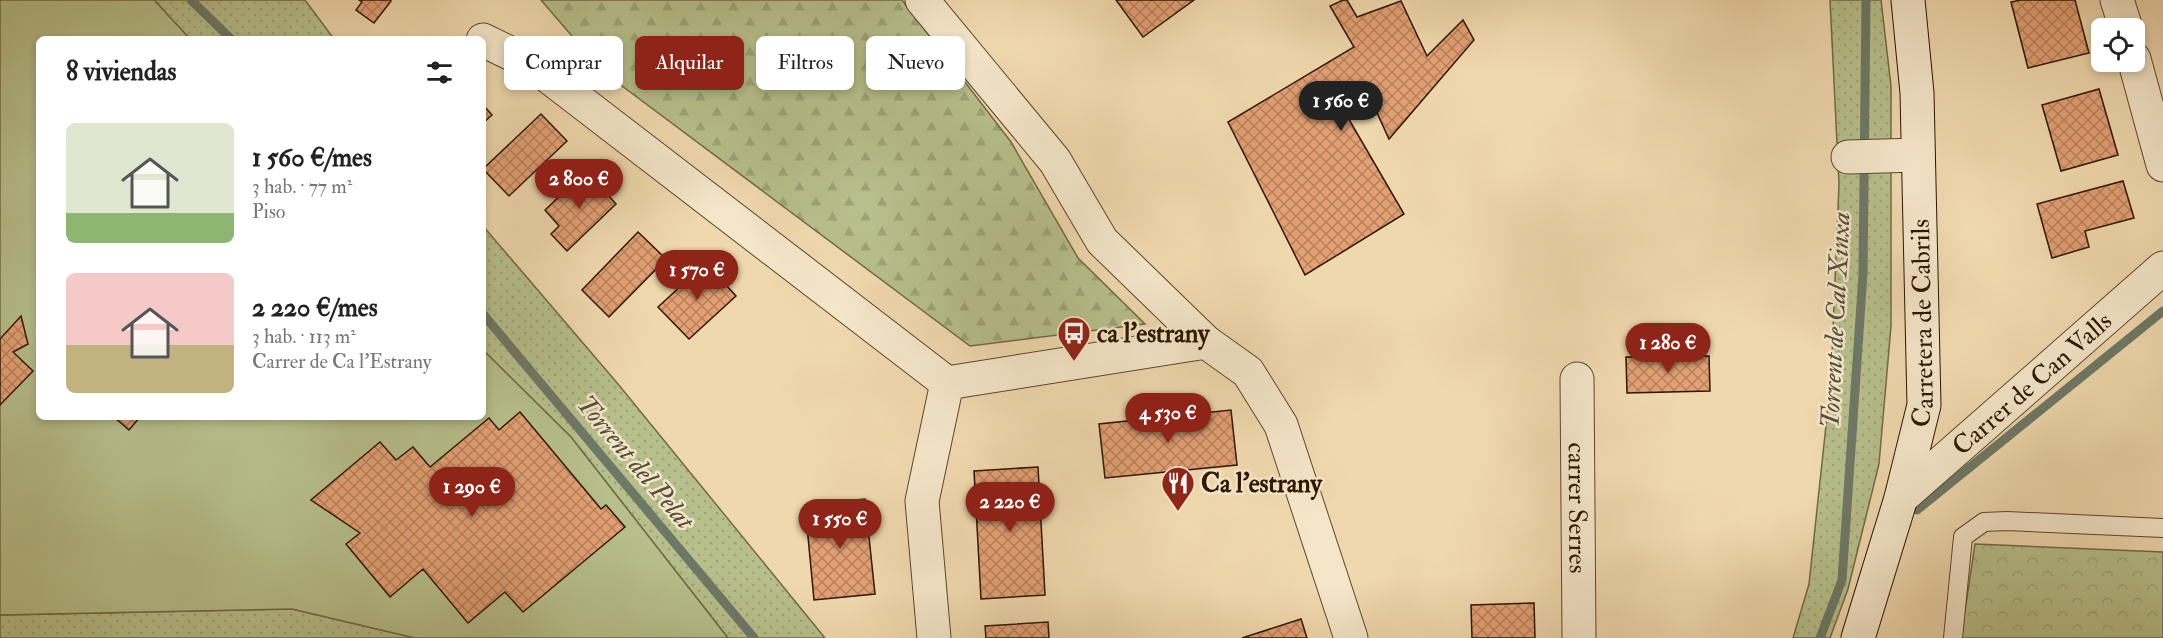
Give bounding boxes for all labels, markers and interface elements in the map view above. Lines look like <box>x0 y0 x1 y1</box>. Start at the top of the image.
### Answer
map controls <box>2091 18 2145 72</box>
button: locate <box>2091 18 2145 72</box>
chip: Comprar <box>504 36 623 90</box>
chip: Alquilar <box>635 36 744 90</box>
chip: Filtros <box>756 36 854 90</box>
chip: Nuevo <box>866 36 965 90</box>
text: 8 viviendas <box>66 56 176 88</box>
icon: filters <box>423 56 456 89</box>
pin: 1 560 € <box>1286 81 1396 132</box>
text: 1 560 € <box>1313 88 1369 113</box>
text: 1 560 €/mes <box>252 142 372 174</box>
icon: home <box>114 147 186 219</box>
pin: 2 800 € <box>524 159 634 210</box>
text: 2 800 € <box>549 166 609 191</box>
text: 3 hab. · 77 m² <box>252 174 352 199</box>
text: Piso <box>252 199 285 224</box>
water label: Torrent de Cal Xinxa <box>1813 211 1858 429</box>
street label: Carretera de Cabrils <box>1904 218 1941 431</box>
pin: 1 570 € <box>642 250 752 301</box>
text: 1 570 € <box>669 257 725 282</box>
text: 2 220 €/mes <box>252 292 378 324</box>
icon: home <box>114 297 186 369</box>
street label: Carrer de Can Valls <box>1946 305 2119 463</box>
bus stop icon: ca l'estrany <box>1056 315 1092 362</box>
place label: ca l'estrany <box>1097 318 1211 351</box>
pin: 1 280 € <box>1613 323 1723 374</box>
text: 3 hab. · 113 m² <box>252 324 356 349</box>
text: 1 280 € <box>1639 330 1697 355</box>
text: Carrer de Ca l'Estrany <box>252 349 432 374</box>
water label: Torrent del Pelat <box>570 388 702 537</box>
pin: 4 530 € <box>1113 393 1223 444</box>
text: 4 530 € <box>1139 400 1197 425</box>
street label: carrer Serres <box>1560 442 1594 574</box>
restaurant icon: Ca l'estrany <box>1160 465 1196 512</box>
pin: 1 290 € <box>417 467 527 518</box>
place label: Ca l'estrany <box>1201 468 1323 501</box>
text: 1 290 € <box>443 474 501 499</box>
pin: 2 220 € <box>955 482 1065 533</box>
text: 2 220 € <box>980 489 1040 514</box>
pin: 1 550 € <box>785 499 895 550</box>
text: 1 550 € <box>813 506 867 531</box>

